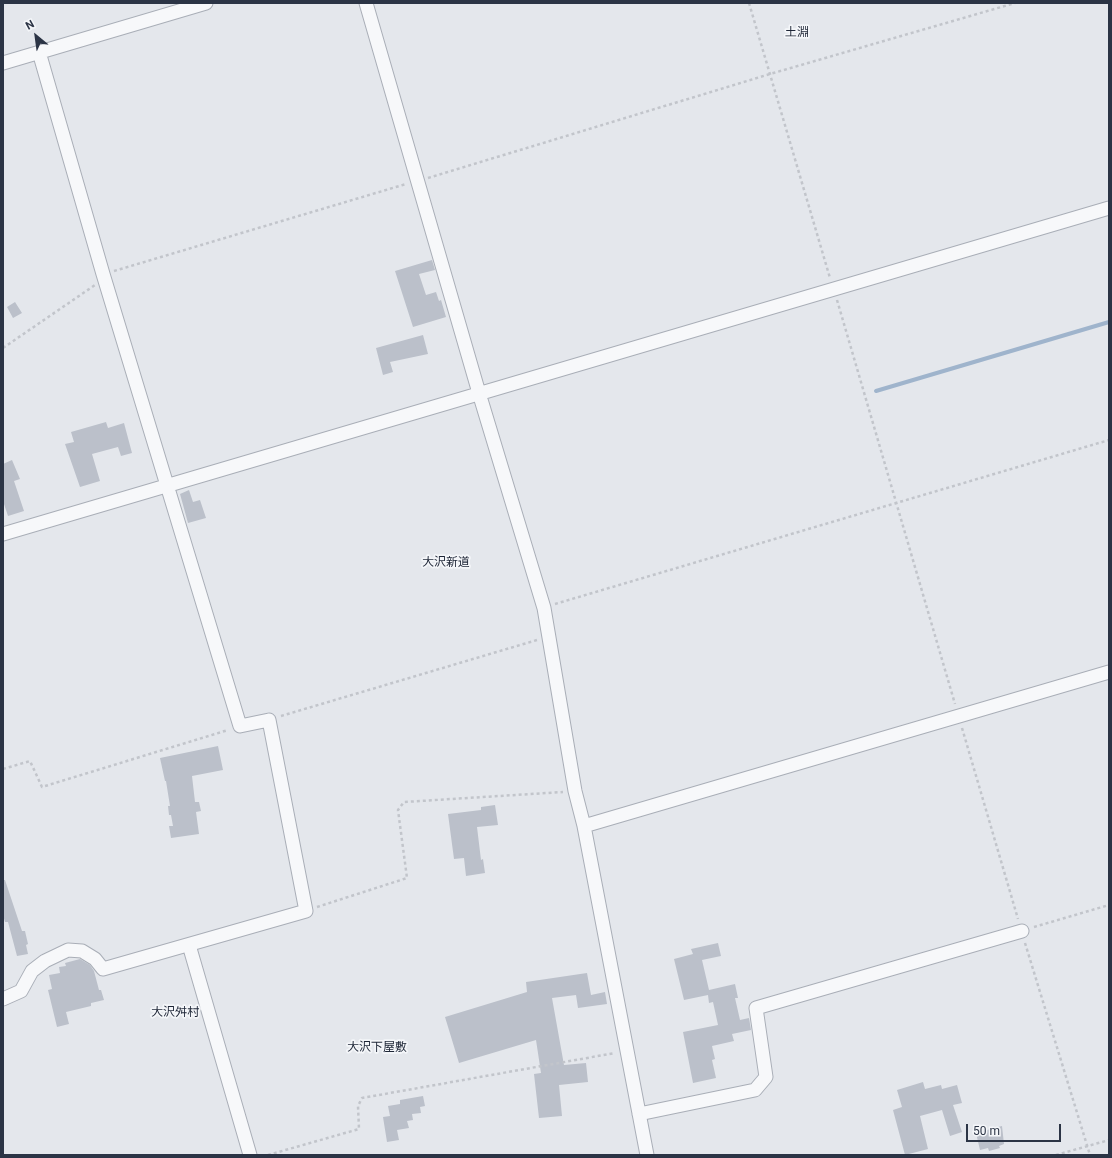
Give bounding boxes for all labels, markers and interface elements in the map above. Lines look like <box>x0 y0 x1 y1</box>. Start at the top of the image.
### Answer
north arrow <box>16 16 56 56</box>
text: N <box>23 18 36 33</box>
district label: 土淵 <box>785 26 809 40</box>
district label: 大沢新道 <box>422 556 470 570</box>
district label: 大沢舛村 <box>151 1006 199 1020</box>
district label: 大沢下屋敷 <box>347 1041 407 1055</box>
scale bar <box>968 1116 1063 1142</box>
text: 50 m <box>973 1124 1000 1138</box>

